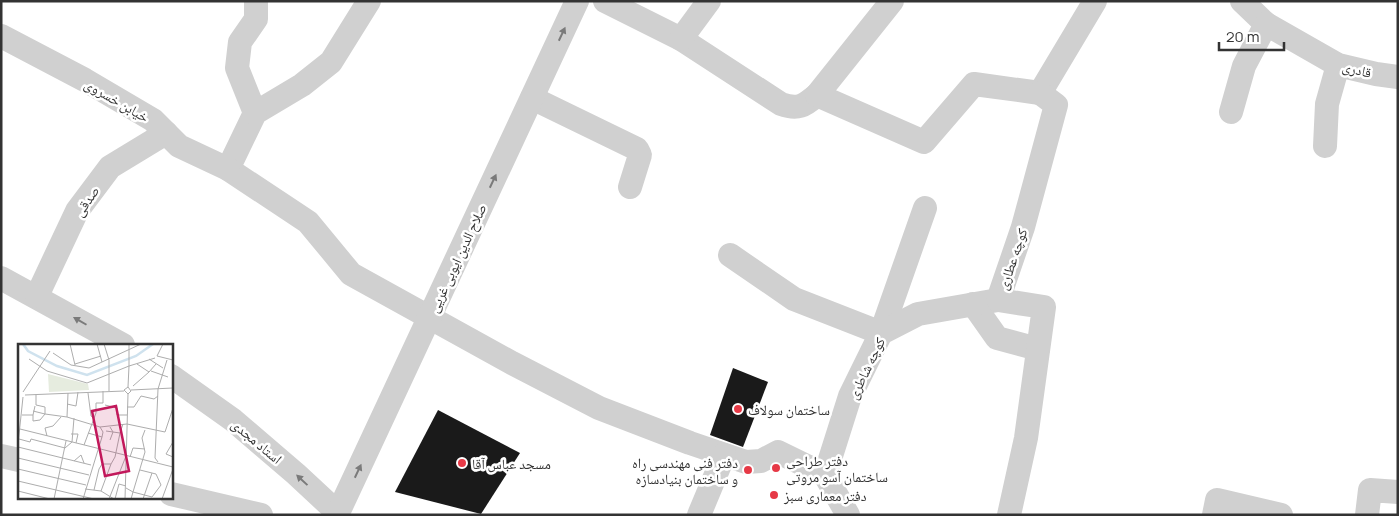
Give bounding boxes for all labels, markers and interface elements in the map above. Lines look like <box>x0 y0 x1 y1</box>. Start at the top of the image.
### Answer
scale bar <box>1219 20 1284 52</box>
one-way arrow <box>558 26 566 41</box>
text: 20 m <box>1226 26 1259 47</box>
street label: قادری <box>1340 56 1374 82</box>
street label: خیابن خسروی <box>81 74 153 126</box>
one-way arrow <box>490 174 498 188</box>
street label: صدقی <box>69 182 103 220</box>
street label: صلاح الدین ایوبی غریی <box>423 200 491 316</box>
street label: کوچه عطاری <box>993 226 1031 292</box>
one-way arrow <box>74 316 87 325</box>
street label: کوچه شاطری <box>843 334 889 402</box>
inset map <box>18 344 172 498</box>
place label: ساختمان سولاف <box>748 400 830 419</box>
marker: ساختمان سولاف <box>732 403 744 415</box>
street label: استاد مجدی <box>228 414 286 468</box>
place label: دفتر طراحی ساختمان آسو مروتی <box>786 451 888 486</box>
place label: دفتر فنی مهندسی راه و ساختمان بنیادسازه <box>632 453 738 488</box>
place label: مسجد عباس آقا <box>472 454 551 473</box>
marker: مسجد عباس آقا <box>456 457 468 469</box>
marker: دفتر طراحی ساختمان آسو مروتی <box>770 462 782 474</box>
one-way arrow <box>354 464 362 478</box>
marker: دفتر فنی مهندسی راه و ساختمان بنیادسازه <box>742 464 754 476</box>
one-way arrow <box>296 474 308 485</box>
place label: دفتر معماری سبز <box>783 486 867 505</box>
marker: دفتر معماری سبز <box>768 489 780 501</box>

